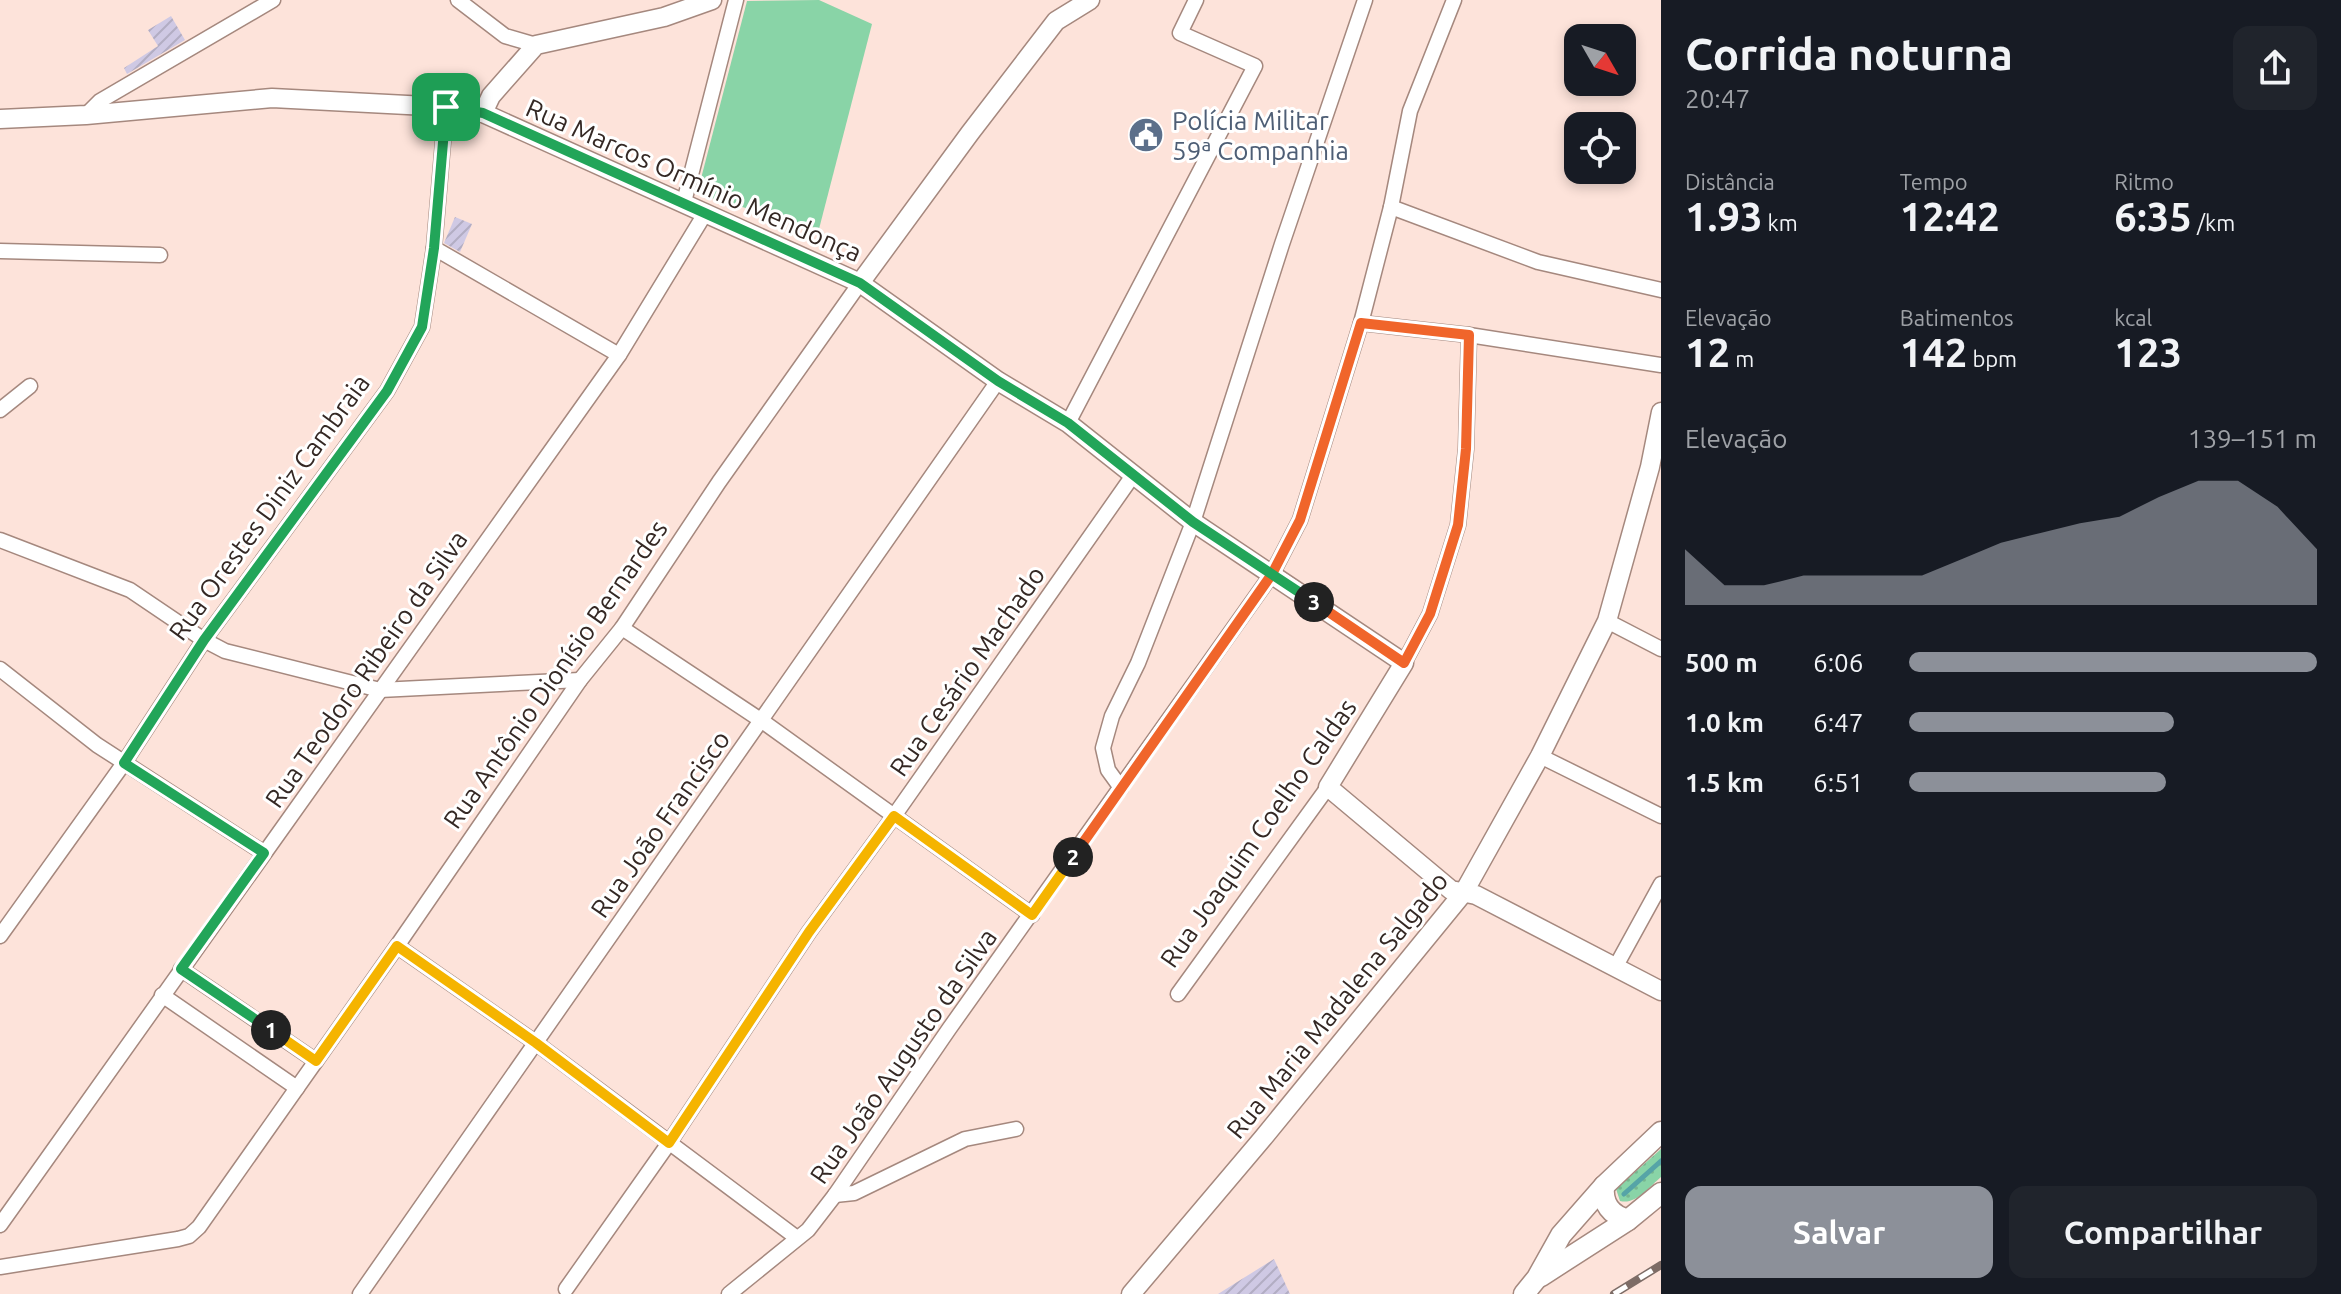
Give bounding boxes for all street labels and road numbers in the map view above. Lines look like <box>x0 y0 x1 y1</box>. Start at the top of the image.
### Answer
street label: Rua Marcos Ormínio Mendonça <box>522 93 866 267</box>
street label: Rua Orestes Diniz Cambraia <box>163 368 375 646</box>
street label: Rua Antônio Dionísio Bernardes <box>437 514 673 834</box>
street label: Rua Teodoro Ribeiro da Silva <box>259 525 473 813</box>
street label: Rua Cesário Machado <box>884 561 1050 781</box>
street label: Rua Joaquim Coelho Caldas <box>1154 693 1362 973</box>
street label: Rua João Francisco <box>585 725 735 923</box>
street label: Rua Maria Madalena Salgado <box>1221 866 1453 1144</box>
street label: Rua João Augusto da Silva <box>804 923 1002 1189</box>

